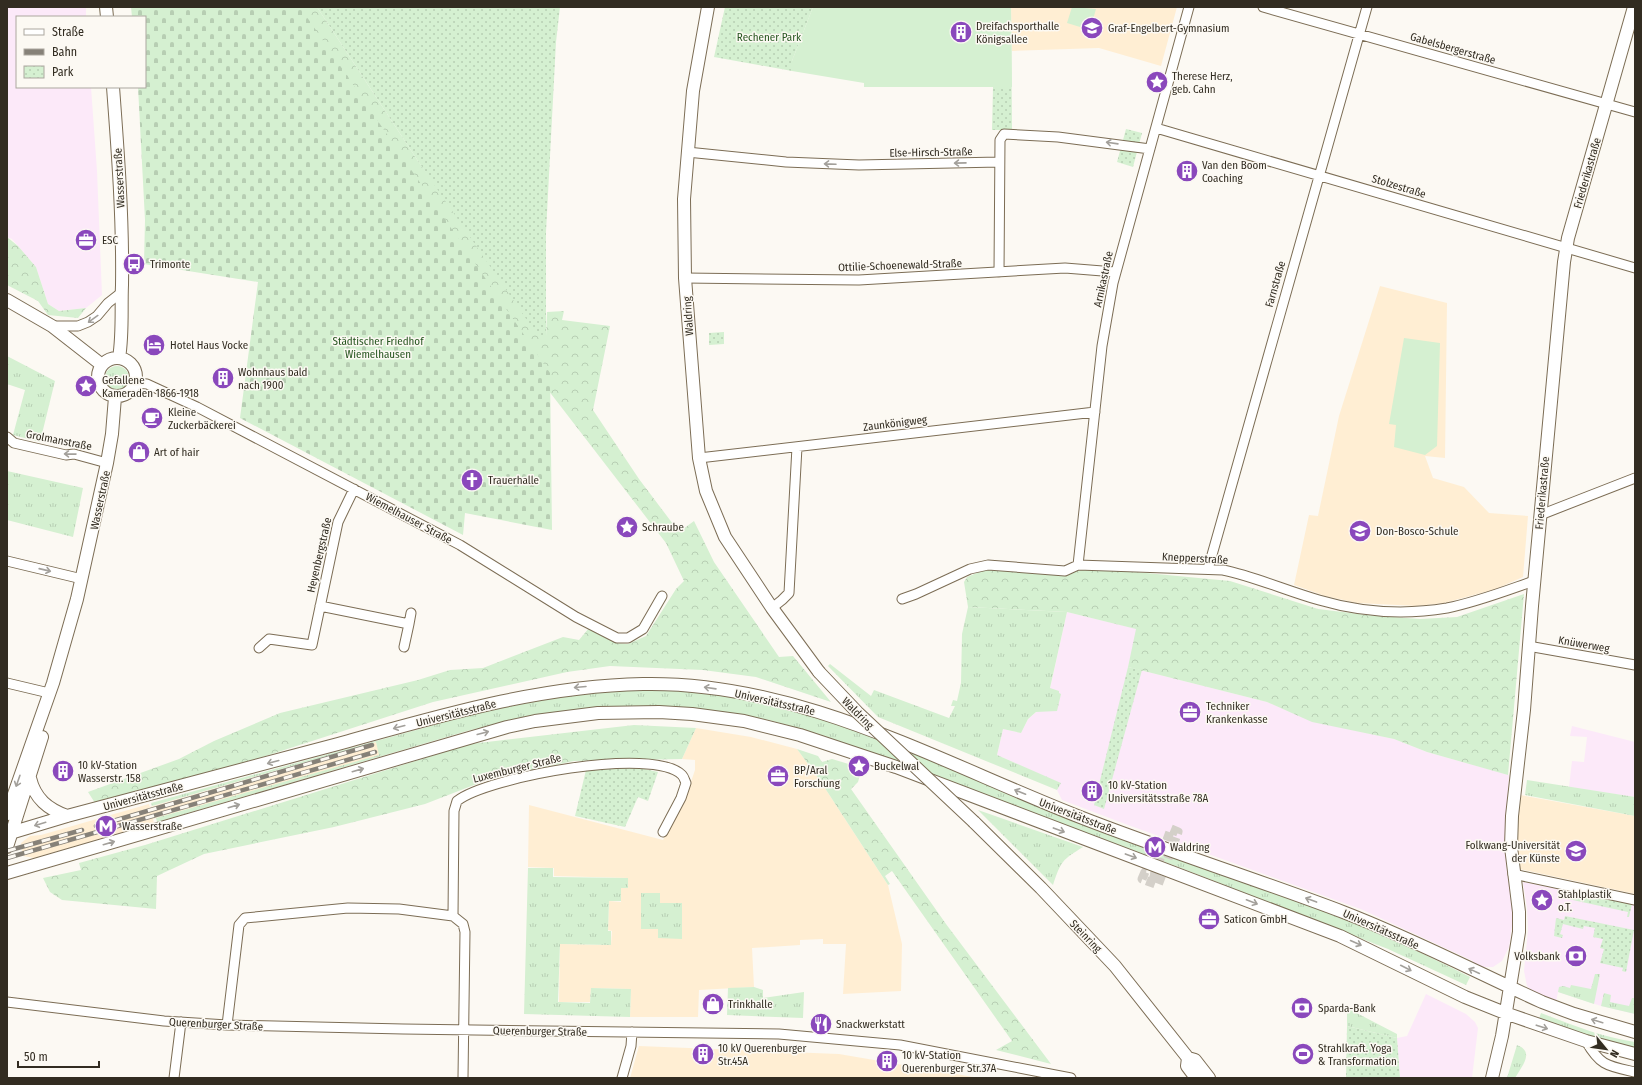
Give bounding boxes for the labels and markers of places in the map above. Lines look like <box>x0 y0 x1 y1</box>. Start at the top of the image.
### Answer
school or university icon: Graf-Engelbert-Gymnasium <box>1079 15 1105 41</box>
building icon: Dreifachsporthalle Königsallee <box>948 19 974 45</box>
place label: Dreifachsporthalle Königsallee <box>976 20 1059 46</box>
place label: Graf-Engelbert-Gymnasium <box>1108 22 1229 35</box>
place icon: Therese Herz, geb. Cahn <box>1144 69 1170 95</box>
place label: Therese Herz, geb. Cahn <box>1172 70 1232 96</box>
building icon: Van den Boom Coaching <box>1174 158 1200 184</box>
place label: Van den Boom Coaching <box>1202 159 1267 185</box>
office icon: ESC <box>73 227 99 253</box>
place label: ESC <box>102 234 119 247</box>
bus stop icon: Trimonte <box>121 251 147 277</box>
place label: Trimonte <box>150 258 190 271</box>
hotel icon: Hotel Haus Vocke <box>141 332 167 358</box>
place label: Hotel Haus Vocke <box>170 339 248 352</box>
building icon: Wohnhaus bald nach 1900 <box>210 365 236 391</box>
place label: Wohnhaus bald nach 1900 <box>238 366 308 392</box>
place icon: Gefallene Kameraden 1866-1918 <box>73 373 99 399</box>
place label: Gefallene Kameraden 1866-1918 <box>102 374 199 400</box>
cafe icon: Kleine Zuckerbäckerei <box>139 405 165 431</box>
place label: Kleine Zuckerbäckerei <box>168 406 236 432</box>
shop icon: Art of hair <box>126 439 152 465</box>
place label: Art of hair <box>154 446 200 459</box>
church icon: Trauerhalle <box>459 467 485 493</box>
place label: Trauerhalle <box>488 474 539 487</box>
place icon: Schraube <box>614 514 640 540</box>
school or university icon: Don-Bosco-Schule <box>1347 518 1373 544</box>
place label: Schraube <box>642 521 684 534</box>
place label: Don-Bosco-Schule <box>1376 525 1458 538</box>
office icon: Techniker Krankenkasse <box>1177 699 1203 725</box>
place label: Techniker Krankenkasse <box>1206 700 1268 726</box>
place icon: Buckelwal <box>846 753 872 779</box>
building icon: 10 kV-Station Wasserstr. 158 <box>50 758 76 784</box>
place label: 10 kV-Station Wasserstr. 158 <box>78 759 141 785</box>
place label: Buckelwal <box>874 760 919 773</box>
office icon: BP/Aral Forschung <box>765 763 791 789</box>
place label: BP/Aral Forschung <box>794 764 841 790</box>
building icon: 10 kV-Station Universitätsstraße 78A <box>1079 778 1105 804</box>
place label: 10 kV-Station Universitätsstraße 78A <box>1108 779 1208 805</box>
metro station icon: Wasserstraße <box>93 813 119 839</box>
place label: Wasserstraße <box>122 820 182 833</box>
metro station icon: Waldring <box>1142 834 1168 860</box>
school or university icon: Folkwang-Universität der Künste <box>1563 838 1589 864</box>
place label: Folkwang-Universität der Künste <box>1465 839 1560 865</box>
place label: Waldring <box>1170 841 1210 854</box>
place icon: Stahlplastik o.T. <box>1529 887 1555 913</box>
place label: Stahlplastik o.T. <box>1558 888 1612 914</box>
office icon: Saticon GmbH <box>1196 906 1222 932</box>
place label: Saticon GmbH <box>1224 913 1287 926</box>
bank icon: Volksbank <box>1563 943 1589 969</box>
place label: Volksbank <box>1514 950 1561 963</box>
shop icon: Trinkhalle <box>700 991 726 1017</box>
bank icon: Sparda-Bank <box>1289 995 1315 1021</box>
place label: Trinkhalle <box>728 998 773 1011</box>
place label: Sparda-Bank <box>1318 1002 1377 1015</box>
restaurant icon: Snackwerkstatt <box>808 1011 834 1037</box>
place label: Snackwerkstatt <box>836 1018 905 1031</box>
building icon: 10 kV Querenburger Str.45A <box>690 1041 716 1067</box>
sports icon: Strahlkraft. Yoga & Transformation <box>1290 1041 1316 1067</box>
place label: 10 kV Querenburger Str.45A <box>718 1042 806 1068</box>
place label: Strahlkraft. Yoga & Transformation <box>1318 1042 1397 1068</box>
building icon: 10 kV-Station Querenburger Str.37A <box>874 1048 900 1074</box>
place label: 10 kV-Station Querenburger Str.37A <box>902 1049 996 1075</box>

